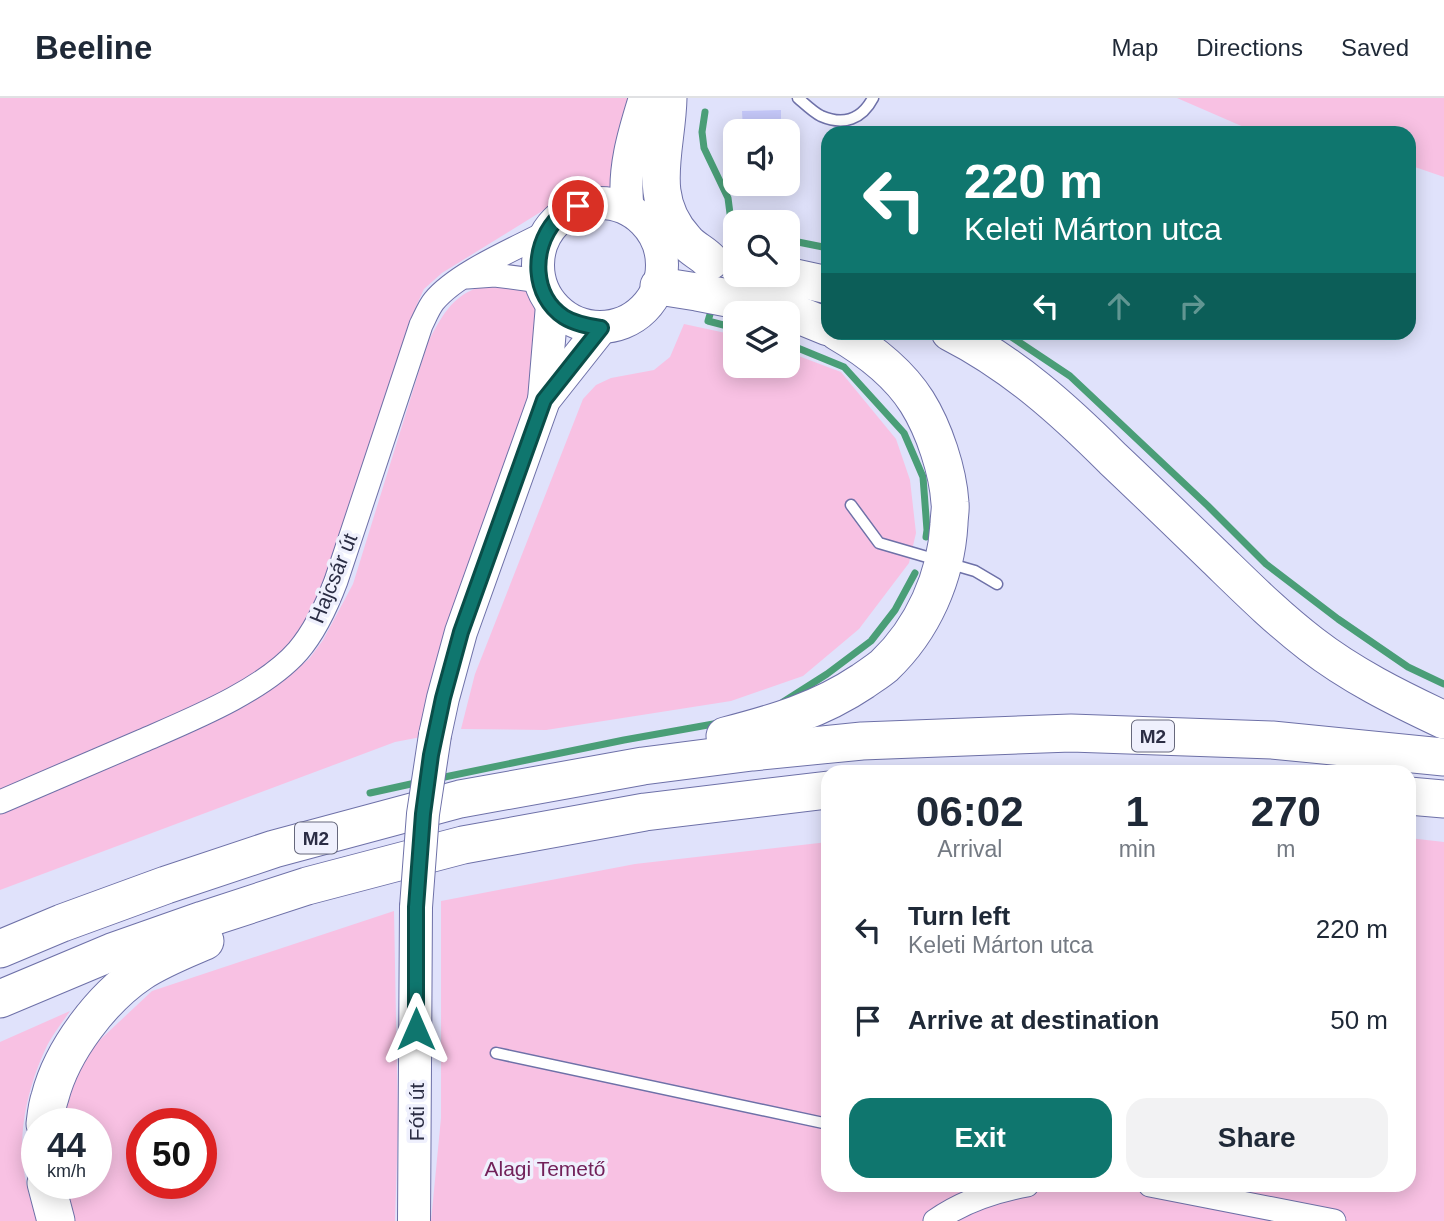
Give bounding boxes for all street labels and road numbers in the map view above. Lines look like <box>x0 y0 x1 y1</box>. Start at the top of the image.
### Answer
street label: Hajcsár út <box>305 530 361 626</box>
road number: M2 <box>1132 720 1174 751</box>
road number: M2 <box>295 822 337 853</box>
street label: Fóti út <box>405 1083 428 1141</box>

